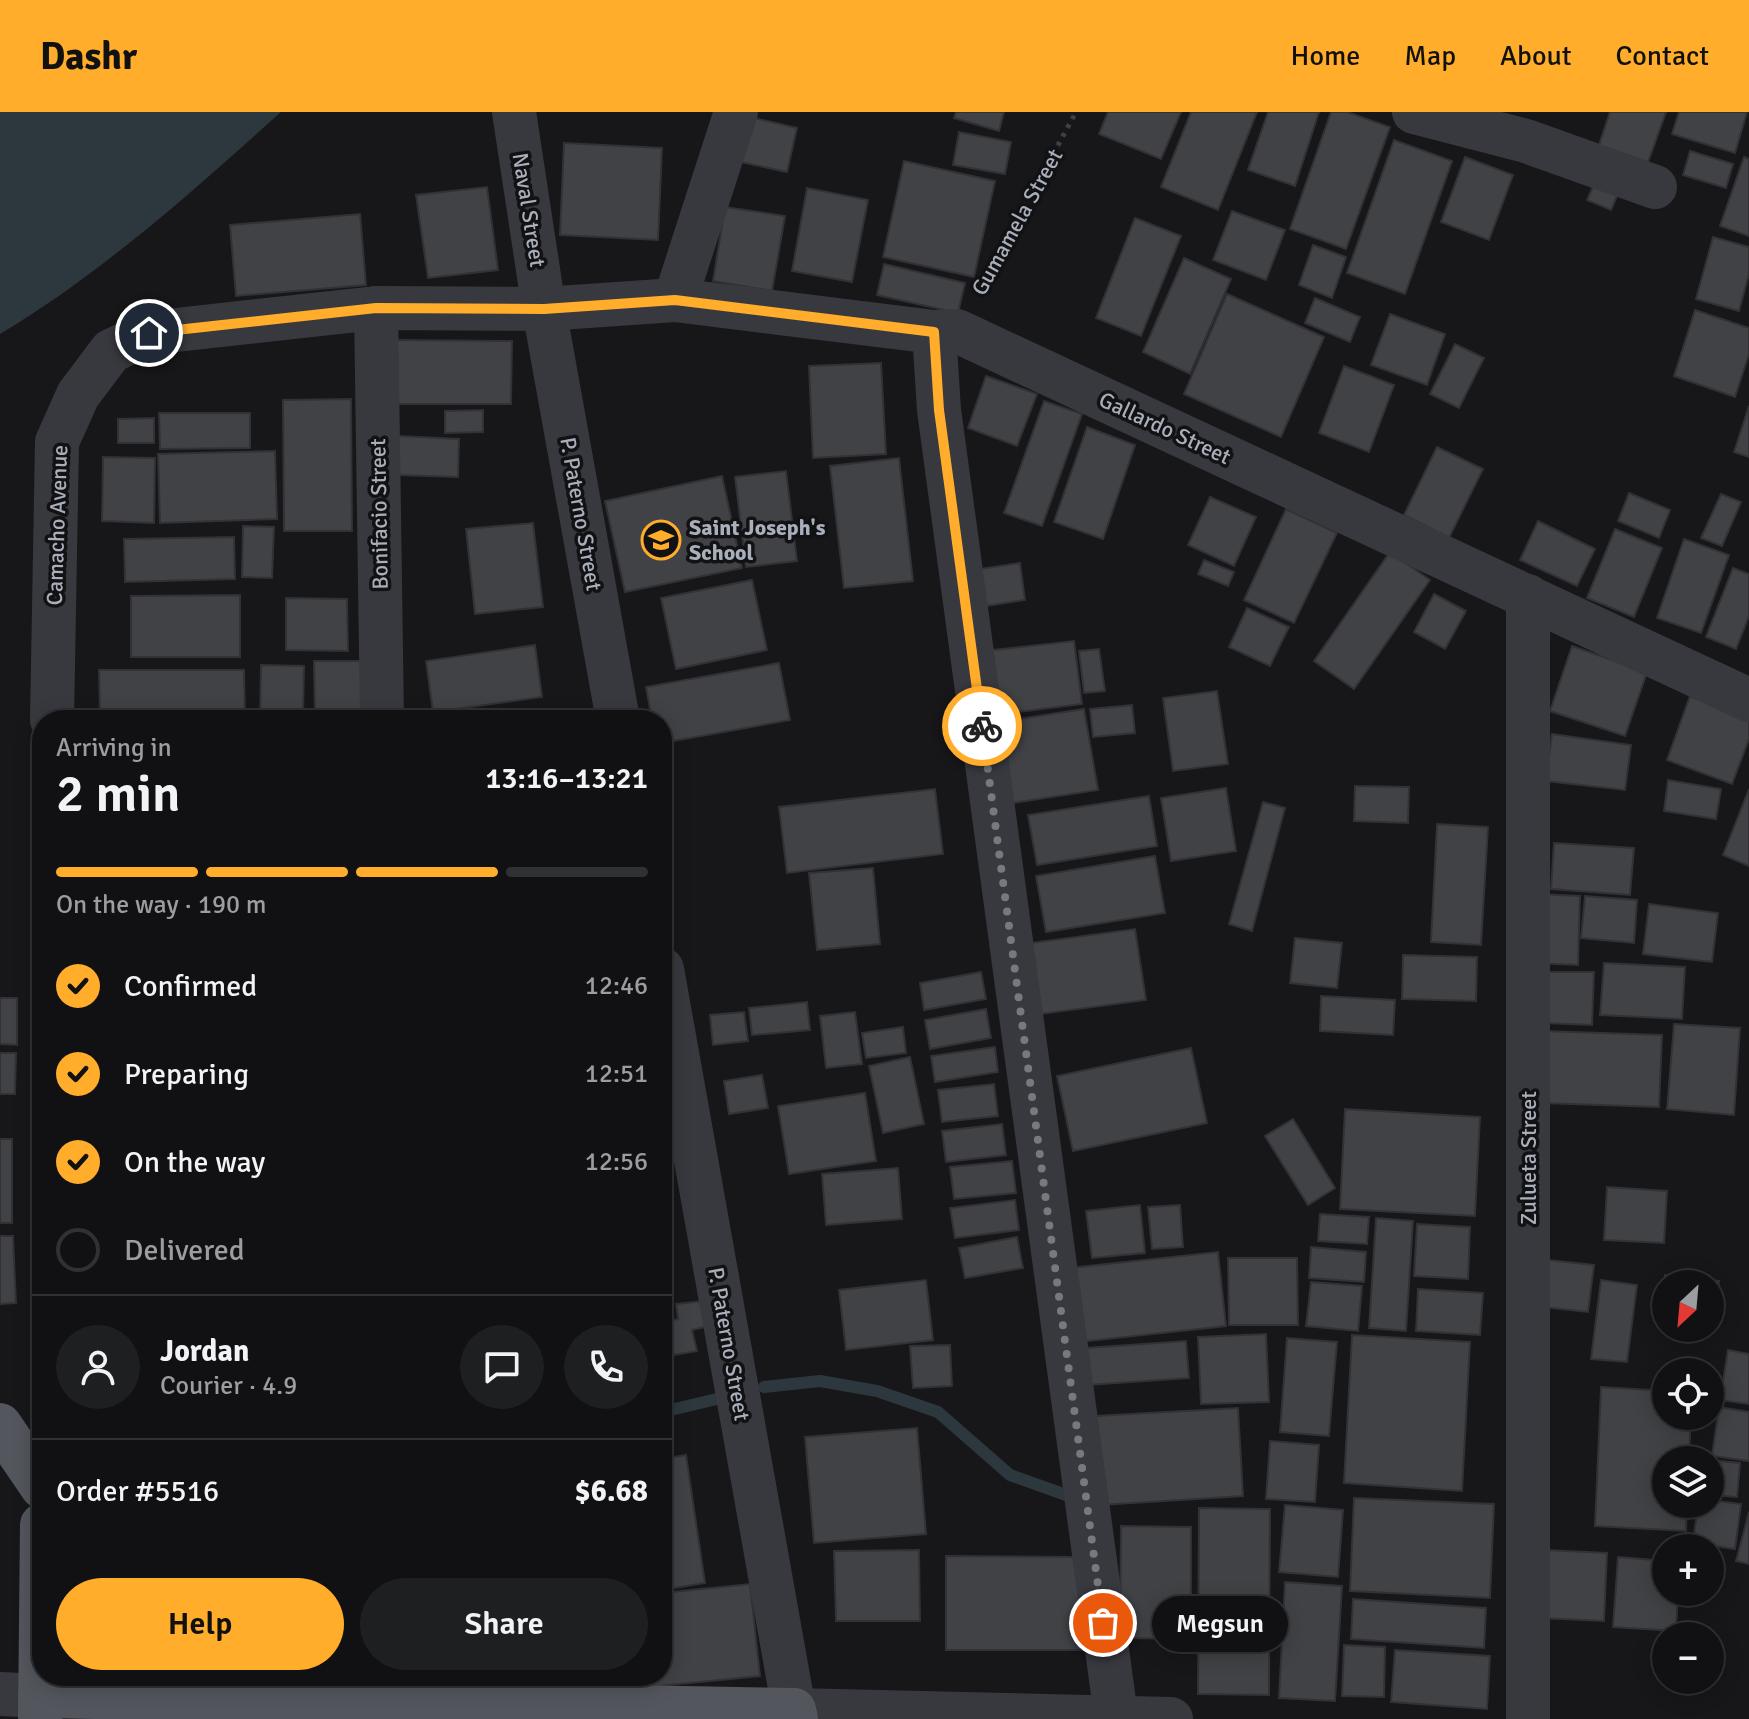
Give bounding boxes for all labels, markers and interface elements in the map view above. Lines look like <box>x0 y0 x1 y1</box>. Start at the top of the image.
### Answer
text: Dashr <box>40 33 137 80</box>
text: Home <box>1291 39 1360 73</box>
text: Map <box>1404 39 1456 73</box>
text: About <box>1500 39 1572 73</box>
text: Contact <box>1616 39 1709 73</box>
street label: Gumamela Street <box>966 144 1069 300</box>
street label: Naval Street <box>507 151 551 269</box>
pin <box>115 299 183 367</box>
icon: home <box>127 311 171 355</box>
street label: Gallardo Street <box>1095 386 1235 470</box>
street label: P. Paterno Street <box>554 435 608 593</box>
street label: Bonifacio Street <box>364 438 394 590</box>
street label: Camacho Avenue <box>41 444 73 606</box>
place label: Saint Joseph's School <box>689 514 826 566</box>
school or university icon: Saint Joseph's School <box>640 519 682 561</box>
courier <box>942 686 1022 766</box>
icon: bike <box>960 704 1004 748</box>
text: Arriving in <box>56 732 172 764</box>
text: 13:16–13:21 <box>485 760 648 797</box>
text: 2 min <box>56 762 181 826</box>
text: On the way · 190 m <box>56 889 266 921</box>
icon: check <box>56 964 100 1008</box>
text: Confirmed <box>124 968 257 1005</box>
text: 12:46 <box>585 970 648 1002</box>
icon: check <box>56 1052 100 1096</box>
text: Preparing <box>124 1056 249 1093</box>
text: 12:51 <box>585 1058 648 1090</box>
street label: Zulueta Street <box>1515 1091 1542 1225</box>
icon: check <box>56 1140 100 1184</box>
text: On the way <box>124 1144 265 1181</box>
text: 12:56 <box>585 1146 648 1178</box>
text: Delivered <box>124 1232 245 1269</box>
street label: P. Paterno Street <box>702 1265 756 1423</box>
north arrow <box>1652 1270 1724 1342</box>
map controls <box>1652 1270 1724 1694</box>
button: person <box>56 1325 140 1409</box>
button: chat <box>460 1325 544 1409</box>
button: phone <box>564 1325 648 1409</box>
text: Jordan <box>160 1333 249 1370</box>
button: locate <box>1652 1358 1724 1430</box>
text: Courier · 4.9 <box>160 1370 297 1402</box>
button: layers <box>1652 1446 1724 1518</box>
text: Order #5516 <box>56 1473 219 1510</box>
text: $6.68 <box>575 1473 648 1510</box>
button: + <box>1652 1534 1724 1606</box>
button: Help <box>56 1578 344 1670</box>
button: Share <box>360 1578 648 1670</box>
pin <box>1069 1589 1137 1657</box>
callout: Megsun <box>1151 1595 1287 1651</box>
icon: bag <box>1081 1601 1125 1645</box>
text: Megsun <box>1176 1608 1264 1640</box>
button: − <box>1652 1622 1724 1694</box>

